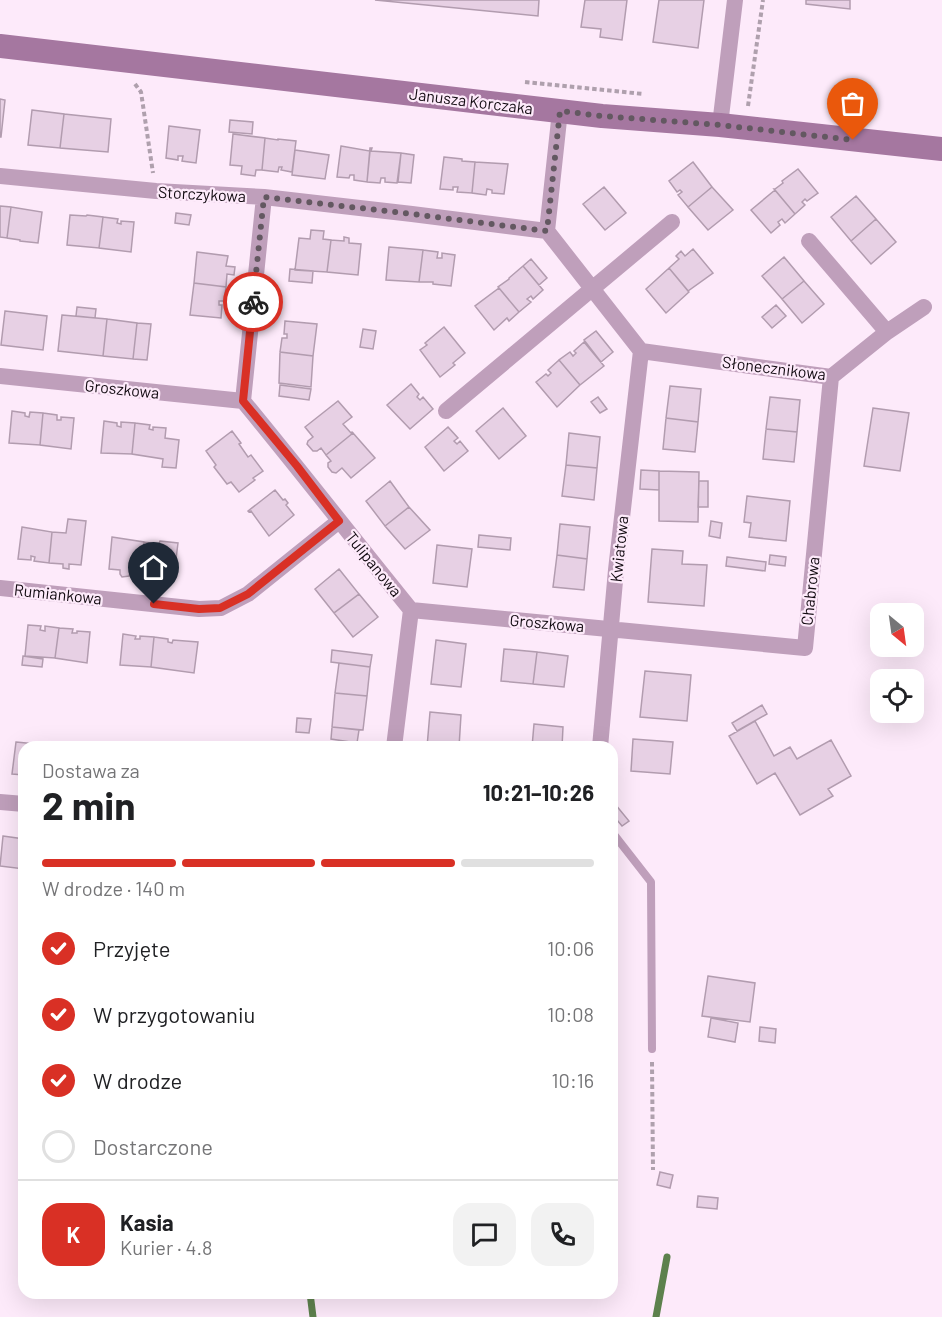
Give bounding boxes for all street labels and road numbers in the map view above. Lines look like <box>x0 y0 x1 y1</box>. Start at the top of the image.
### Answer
street label: Janusza Korczaka <box>408 83 534 118</box>
street label: Storczykowa <box>158 182 246 205</box>
street label: Słonecznikowa <box>721 352 827 383</box>
street label: Groszkowa <box>84 375 160 402</box>
street label: Kwiatowa <box>606 515 631 583</box>
street label: Tulipanowa <box>342 527 406 600</box>
street label: Chabrowa <box>796 556 823 626</box>
street label: Rumiankowa <box>13 579 103 608</box>
street label: Groszkowa <box>509 610 585 635</box>

